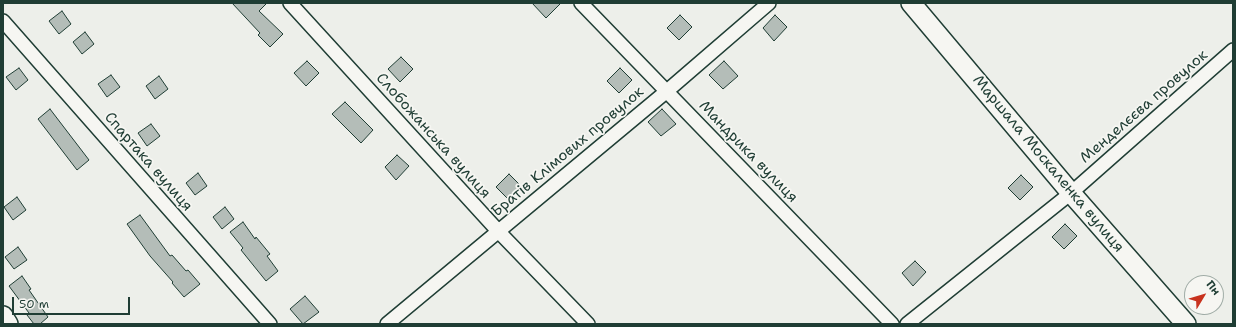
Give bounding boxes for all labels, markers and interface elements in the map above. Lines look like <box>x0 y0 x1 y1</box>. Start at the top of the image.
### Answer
street label: Менделєєва провулок <box>1076 47 1212 167</box>
street label: Слобожанська вулиця <box>372 69 494 203</box>
street label: Маршала Москаленка вулиця <box>969 72 1127 256</box>
street label: Братів Клімових провулок <box>488 83 648 221</box>
street label: Мандрика вулиця <box>695 97 801 207</box>
street label: Спартака вулиця <box>100 109 196 215</box>
north arrow <box>1184 275 1224 315</box>
text: Пн <box>1203 278 1223 298</box>
scale bar <box>14 289 132 315</box>
text: 50 m <box>19 296 49 312</box>

